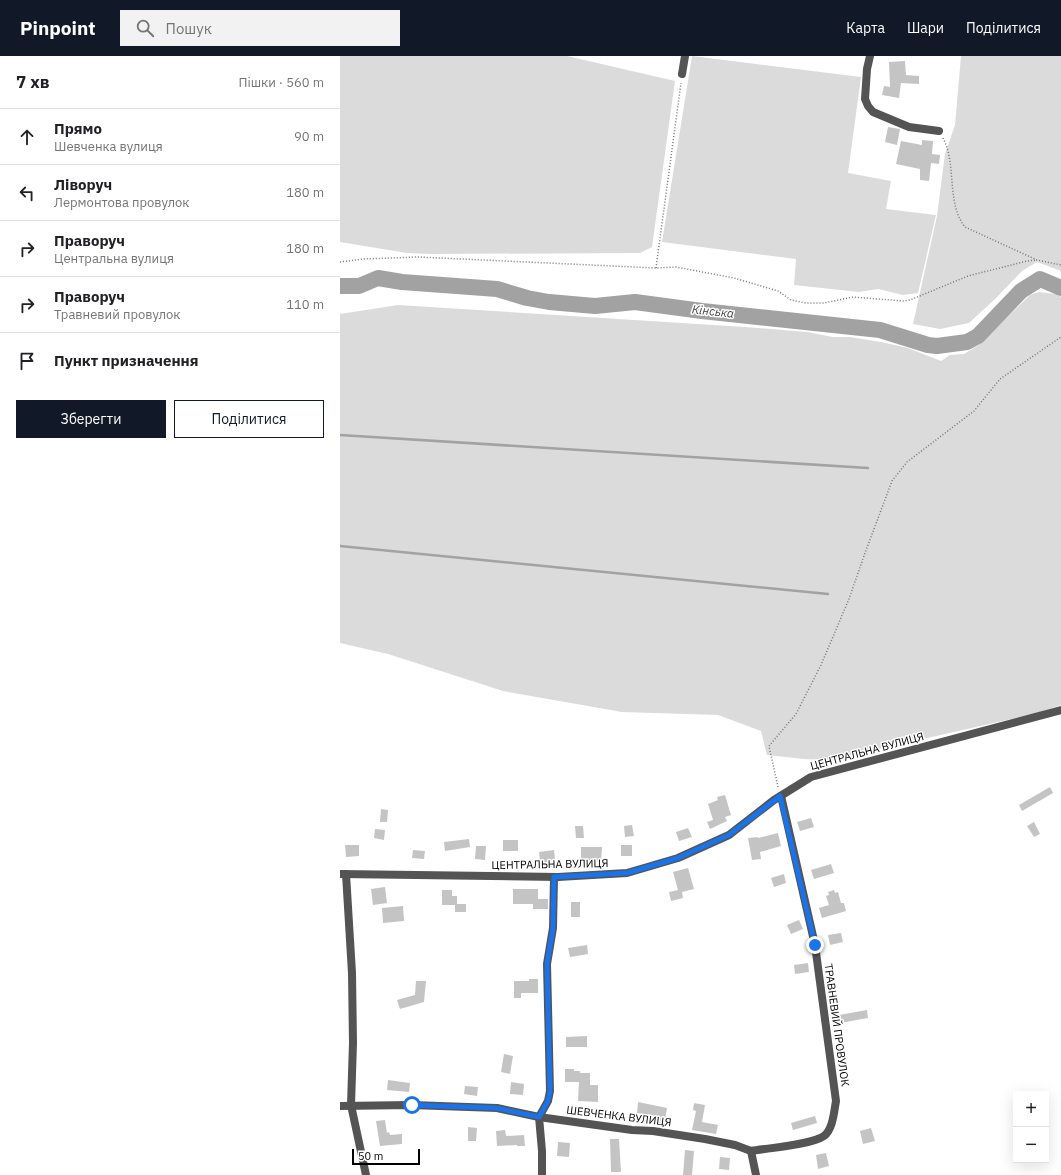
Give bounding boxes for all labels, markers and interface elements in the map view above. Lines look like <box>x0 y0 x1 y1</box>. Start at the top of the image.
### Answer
search box <box>120 10 400 46</box>
text: Pinpoint <box>20 16 96 40</box>
icon: search <box>134 17 156 39</box>
text: Пошук <box>166 19 212 38</box>
text: Карта <box>846 19 885 37</box>
text: Шари <box>907 19 944 37</box>
text: Поділитися <box>966 19 1041 37</box>
text: 7 хв <box>16 71 50 93</box>
text: Пішки · 560 m <box>238 74 324 91</box>
text: Прямо <box>54 119 102 138</box>
icon: ahead <box>16 126 38 148</box>
text: 90 m <box>294 128 324 145</box>
text: Шевченка вулиця <box>54 138 163 155</box>
text: Ліворуч <box>54 175 112 194</box>
icon: left <box>16 182 38 204</box>
text: 180 m <box>286 184 324 201</box>
text: Лермонтова провулок <box>54 194 189 211</box>
text: Праворуч <box>54 231 125 250</box>
icon: right <box>16 238 38 260</box>
text: 180 m <box>286 240 324 257</box>
text: Центральна вулиця <box>54 250 174 267</box>
text: Праворуч <box>54 287 125 306</box>
icon: right <box>16 294 38 316</box>
text: 110 m <box>286 296 324 313</box>
water label: Кінська <box>691 301 735 321</box>
text: Травневий провулок <box>54 306 180 323</box>
icon: arrive <box>16 350 38 372</box>
text: Пункт призначення <box>54 351 199 370</box>
button: Зберегти <box>16 400 166 438</box>
button: Поділитися <box>174 400 324 438</box>
street label: ЦЕНТРАЛЬНА ВУЛИЦЯ <box>809 729 925 773</box>
street label: ЦЕНТРАЛЬНА ВУЛИЦЯ <box>491 856 609 872</box>
route end <box>806 936 824 954</box>
street label: ТРАВНЕВИЙ ПРОВУЛОК <box>821 963 853 1087</box>
map controls <box>1013 1091 1049 1163</box>
button: + <box>1013 1091 1049 1127</box>
route start <box>403 1096 421 1114</box>
street label: ШЕВЧЕНКА ВУЛИЦЯ <box>566 1103 672 1129</box>
button: − <box>1013 1127 1049 1163</box>
scale bar <box>352 1147 420 1166</box>
text: 50 m <box>358 1149 383 1163</box>

